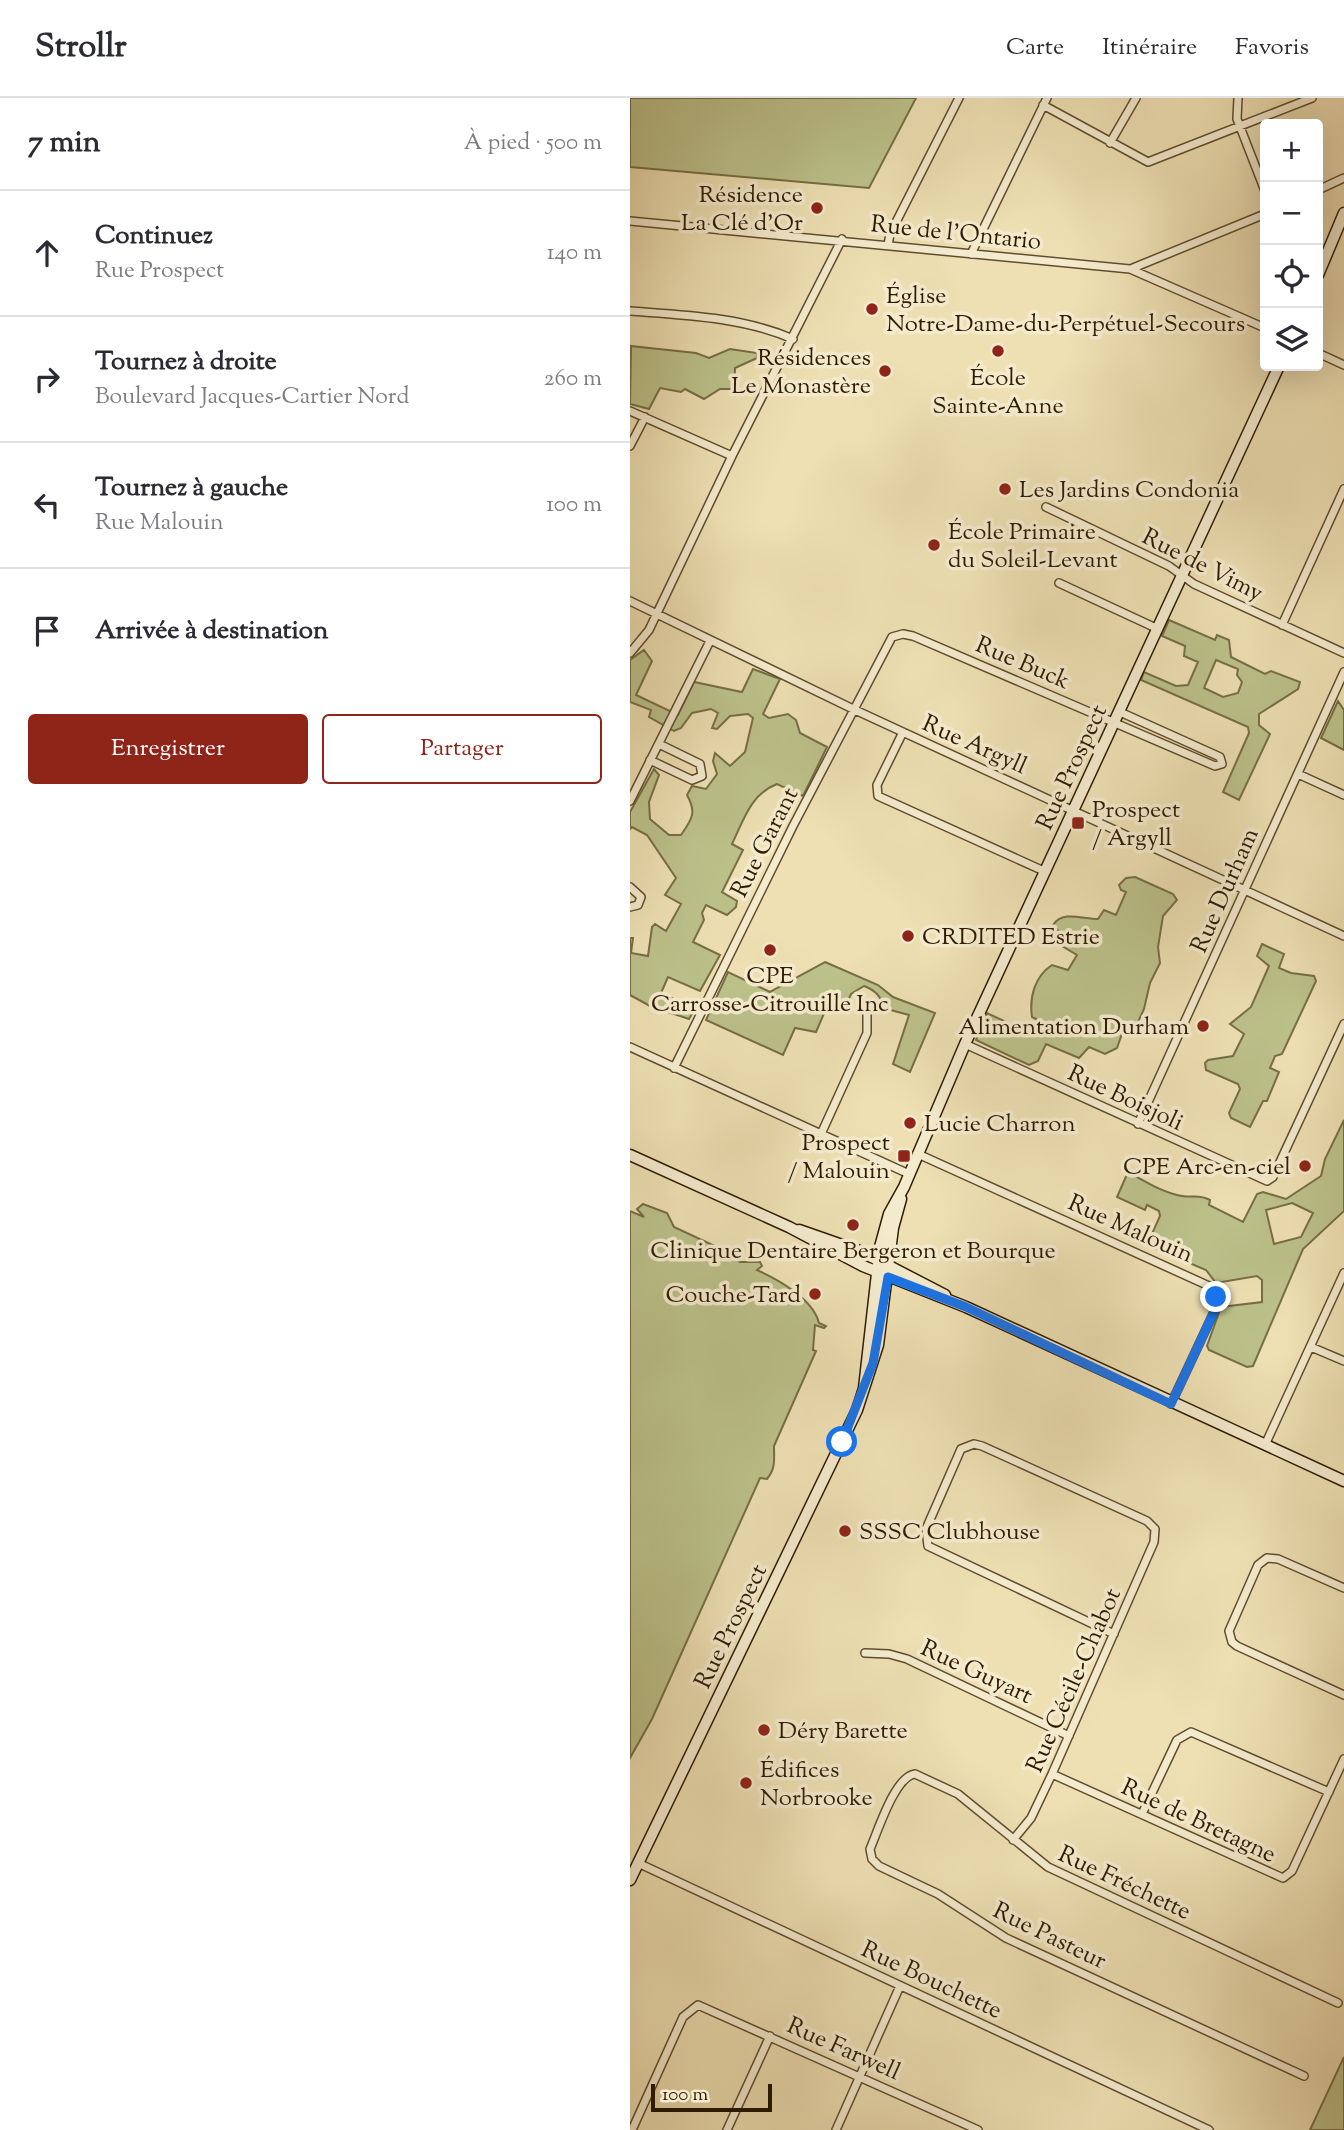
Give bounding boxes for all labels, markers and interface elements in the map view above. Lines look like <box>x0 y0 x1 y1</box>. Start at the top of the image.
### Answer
text: Strollr <box>35 24 127 72</box>
text: Carte <box>1006 31 1064 65</box>
text: Itinéraire <box>1102 31 1197 65</box>
text: Favoris <box>1235 31 1309 65</box>
map controls <box>1260 119 1323 371</box>
button: + <box>1260 119 1323 182</box>
text: 7 min <box>28 122 100 165</box>
text: À pied · 500 m <box>464 127 602 160</box>
place label: Résidence La Clé d'Or <box>681 179 803 241</box>
button: − <box>1260 182 1323 245</box>
marker: Résidence La Clé d'Or <box>809 200 825 216</box>
street label: Rue de l'Ontario <box>869 208 1043 260</box>
text: Continuez <box>95 218 213 255</box>
icon: ahead <box>28 234 66 272</box>
text: 140 m <box>547 237 602 270</box>
button: locate <box>1260 245 1323 308</box>
text: Rue Prospect <box>95 255 224 288</box>
place label: Église Notre-Dame-du-Perpétuel-Secours <box>886 280 1245 342</box>
marker: Église Notre-Dame-du-Perpétuel-Secours <box>864 301 880 317</box>
button: layers <box>1260 308 1323 371</box>
place label: Résidences Le Monastère <box>731 342 871 404</box>
marker: École Sainte-Anne <box>990 343 1006 359</box>
text: Tournez à droite <box>95 344 277 381</box>
icon: right <box>28 360 66 398</box>
place label: École Sainte-Anne <box>932 362 1064 424</box>
text: 260 m <box>544 363 602 396</box>
marker: Résidences Le Monastère <box>877 363 893 379</box>
text: Boulevard Jacques-Cartier Nord <box>95 381 409 414</box>
text: Tournez à gauche <box>95 470 288 507</box>
place label: Les Jardins Condonia <box>1019 474 1239 508</box>
marker: Les Jardins Condonia <box>997 481 1013 497</box>
icon: left <box>28 486 66 524</box>
text: 100 m <box>546 489 602 522</box>
text: Rue Malouin <box>95 507 224 540</box>
place label: École Primaire du Soleil-Levant <box>948 516 1118 578</box>
street label: Rue de Vimy <box>1136 521 1269 611</box>
marker: École Primaire du Soleil-Levant <box>926 537 942 553</box>
icon: arrive <box>28 612 66 650</box>
text: Arrivée à destination <box>95 613 328 650</box>
street label: Rue Buck <box>970 629 1075 699</box>
street label: Rue Prospect <box>1029 700 1117 836</box>
street label: Rue Argyll <box>916 708 1032 784</box>
button: Enregistrer <box>28 714 308 784</box>
button: Partager <box>322 714 602 784</box>
street label: Rue Garant <box>724 782 808 904</box>
place label: Prospect / Argyll <box>1092 794 1180 856</box>
marker: Prospect / Argyll <box>1070 815 1086 831</box>
street label: Rue Durham <box>1183 823 1269 959</box>
place label: CRDITED Estrie <box>922 921 1100 955</box>
marker: CRDITED Estrie <box>900 928 916 944</box>
marker: CPE Carrosse-Citrouille Inc <box>762 942 778 958</box>
place label: CPE Carrosse-Citrouille Inc <box>651 960 889 1022</box>
place label: Alimentation Durham <box>958 1011 1189 1045</box>
marker: Alimentation Durham <box>1195 1018 1211 1034</box>
street label: Rue Boisjoli <box>1062 1057 1189 1141</box>
place label: Lucie Charron <box>924 1108 1076 1142</box>
marker: Lucie Charron <box>902 1115 918 1131</box>
place label: Prospect / Malouin <box>787 1127 890 1189</box>
marker: Prospect / Malouin <box>896 1148 912 1164</box>
place label: CPE Arc-en-ciel <box>1123 1151 1291 1185</box>
marker: CPE Arc-en-ciel <box>1297 1158 1313 1174</box>
street label: Rue Malouin <box>1062 1187 1198 1273</box>
marker: Clinique Dentaire Bergeron et Bourque <box>845 1217 861 1233</box>
place label: Clinique Dentaire Bergeron et Bourque <box>650 1235 1056 1269</box>
place label: Couche-Tard <box>666 1279 801 1313</box>
route end <box>1200 1281 1231 1312</box>
marker: Couche-Tard <box>807 1286 823 1302</box>
route start <box>826 1426 857 1457</box>
place label: SSSC Clubhouse <box>859 1516 1040 1550</box>
marker: SSSC Clubhouse <box>837 1523 853 1539</box>
street label: Rue Prospect <box>687 1559 777 1695</box>
street label: Rue Cécile-Chabot <box>1019 1583 1131 1778</box>
street label: Rue Guyart <box>915 1632 1038 1714</box>
place label: Déry Barette <box>778 1715 908 1749</box>
marker: Déry Barette <box>756 1722 772 1738</box>
place label: Édifices Norbrooke <box>760 1754 873 1816</box>
street label: Rue de Bretagne <box>1115 1771 1281 1873</box>
marker: Édifices Norbrooke <box>738 1775 754 1791</box>
street label: Rue Fréchette <box>1052 1838 1196 1929</box>
street label: Rue Pasteur <box>987 1895 1112 1979</box>
street label: Rue Bouchette <box>855 1933 1007 2028</box>
street label: Rue Farwell <box>781 2010 906 2090</box>
scale bar <box>651 2081 772 2113</box>
text: 100 m <box>662 2082 708 2109</box>

